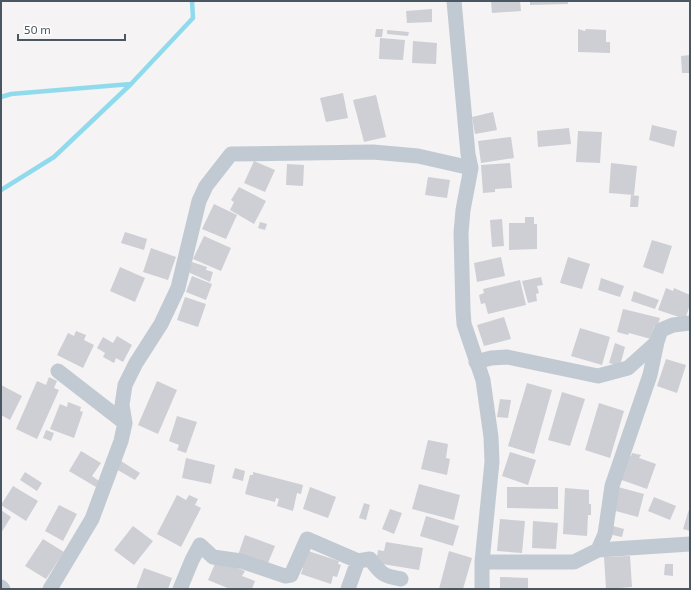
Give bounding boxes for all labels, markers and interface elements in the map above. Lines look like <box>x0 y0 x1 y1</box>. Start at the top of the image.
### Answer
scale bar <box>18 16 125 42</box>
text: 50 m <box>24 22 51 36</box>

